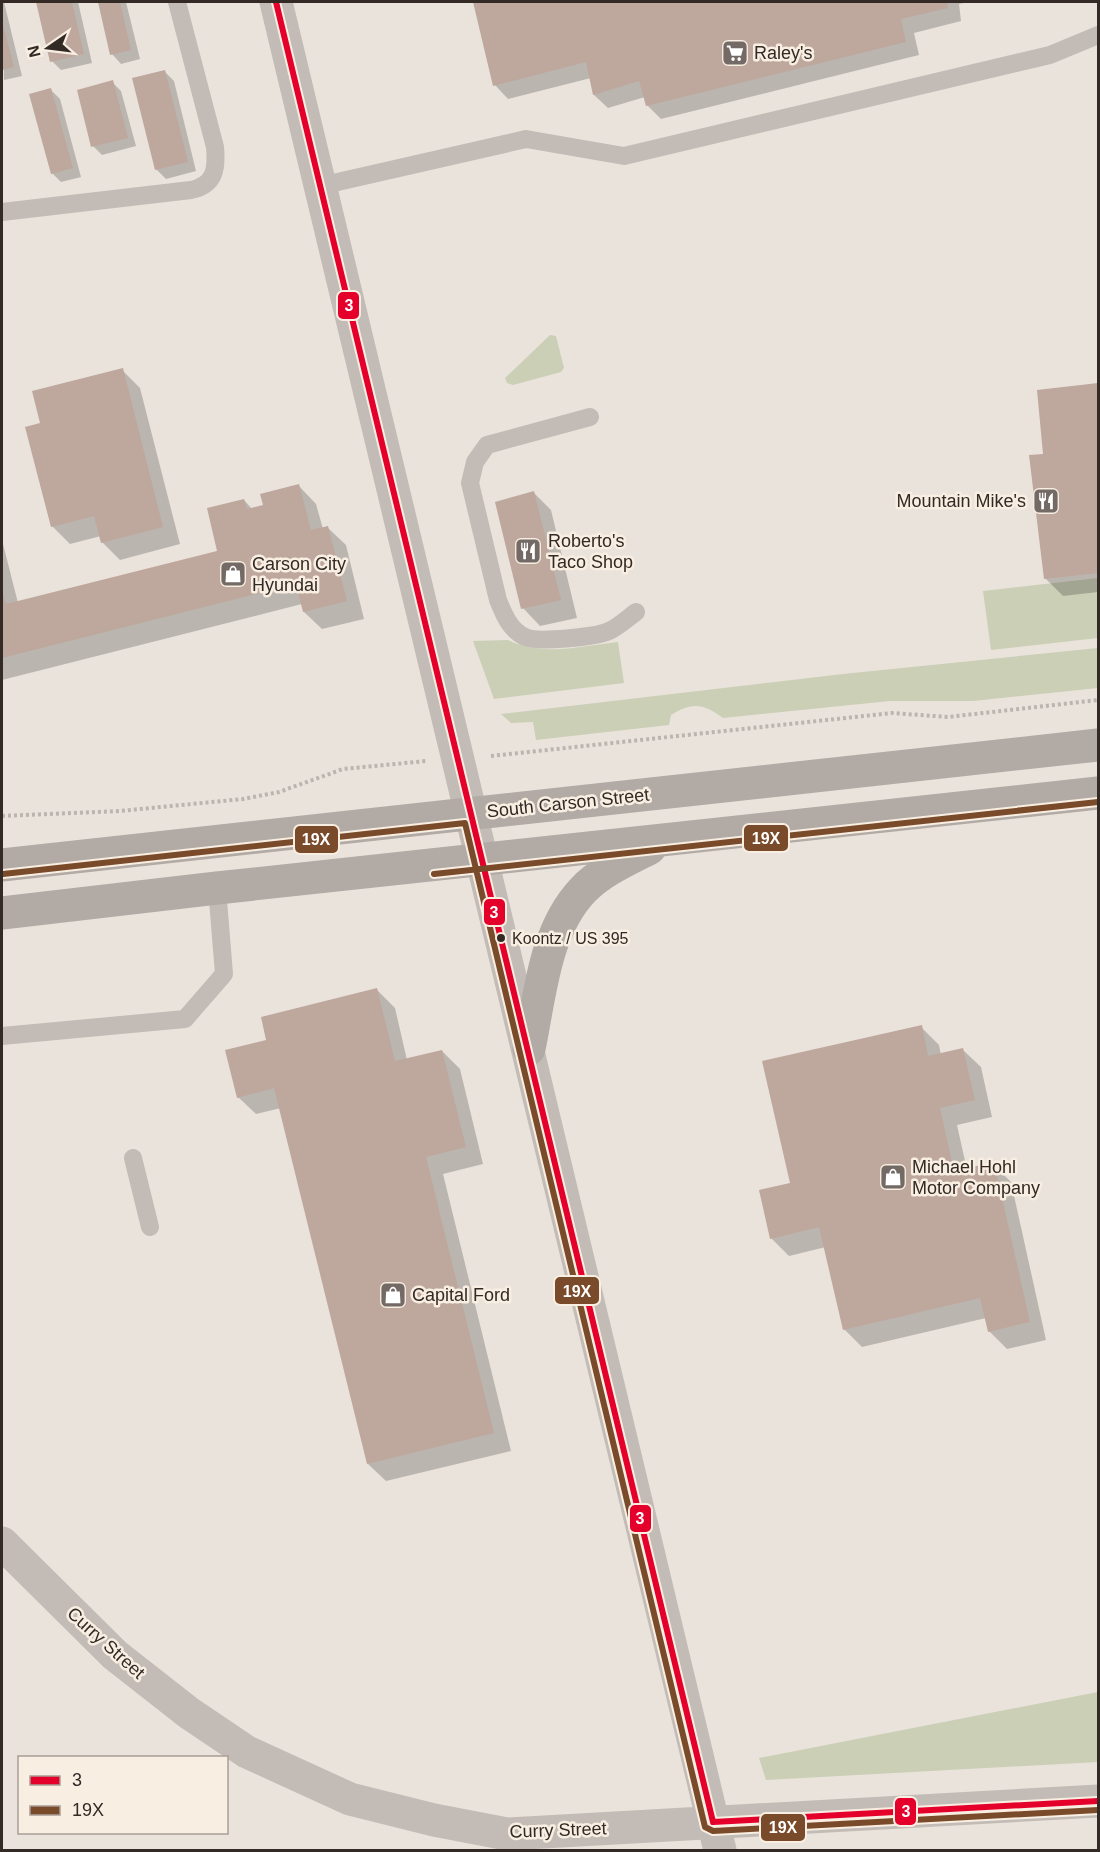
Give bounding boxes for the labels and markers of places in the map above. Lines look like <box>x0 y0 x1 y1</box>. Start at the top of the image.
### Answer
supermarket icon: Raley's <box>720 38 750 68</box>
place label: Raley's <box>754 43 812 63</box>
restaurant icon: Mountain Mike's <box>1031 486 1061 516</box>
place label: Mountain Mike's <box>897 491 1026 511</box>
place label: Roberto's Taco Shop <box>548 531 633 572</box>
restaurant icon: Roberto's Taco Shop <box>513 536 543 566</box>
place label: Carson City Hyundai <box>252 554 346 595</box>
shop icon: Carson City Hyundai <box>218 559 248 589</box>
place label: Koontz / US 395 <box>512 930 629 947</box>
marker: Koontz / US 395 <box>495 932 507 944</box>
place label: Michael Hohl Motor Company <box>912 1157 1040 1198</box>
shop icon: Michael Hohl Motor Company <box>878 1162 908 1192</box>
shop icon: Capital Ford <box>378 1280 408 1310</box>
place label: Capital Ford <box>412 1285 510 1305</box>

